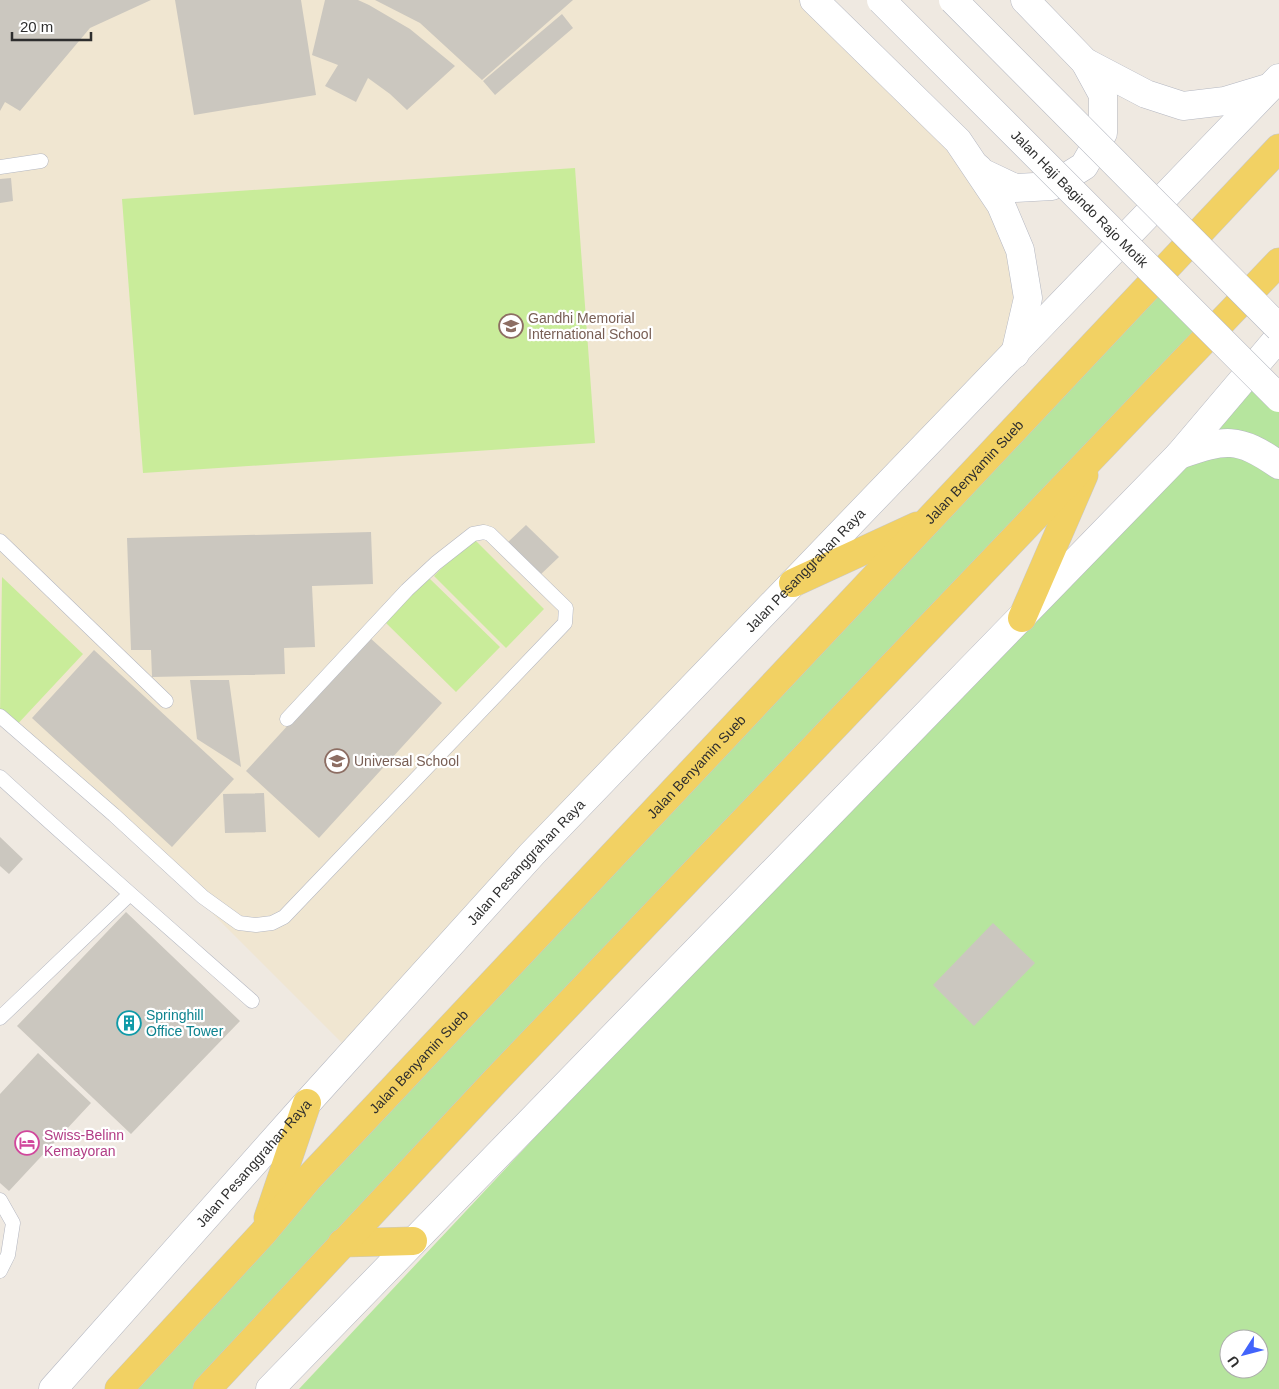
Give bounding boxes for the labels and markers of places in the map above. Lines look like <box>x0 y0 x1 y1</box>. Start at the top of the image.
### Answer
place label: Gandhi Memorial International School <box>528 310 652 342</box>
school or university icon: Gandhi Memorial International School <box>498 313 524 339</box>
school or university icon: Universal School <box>324 748 350 774</box>
place label: Universal School <box>354 753 459 769</box>
place label: Springhill Office Tower <box>146 1007 224 1039</box>
building icon: Springhill Office Tower <box>116 1010 142 1036</box>
place label: Swiss-Belinn Kemayoran <box>44 1127 124 1159</box>
hotel icon: Swiss-Belinn Kemayoran <box>14 1130 40 1156</box>

